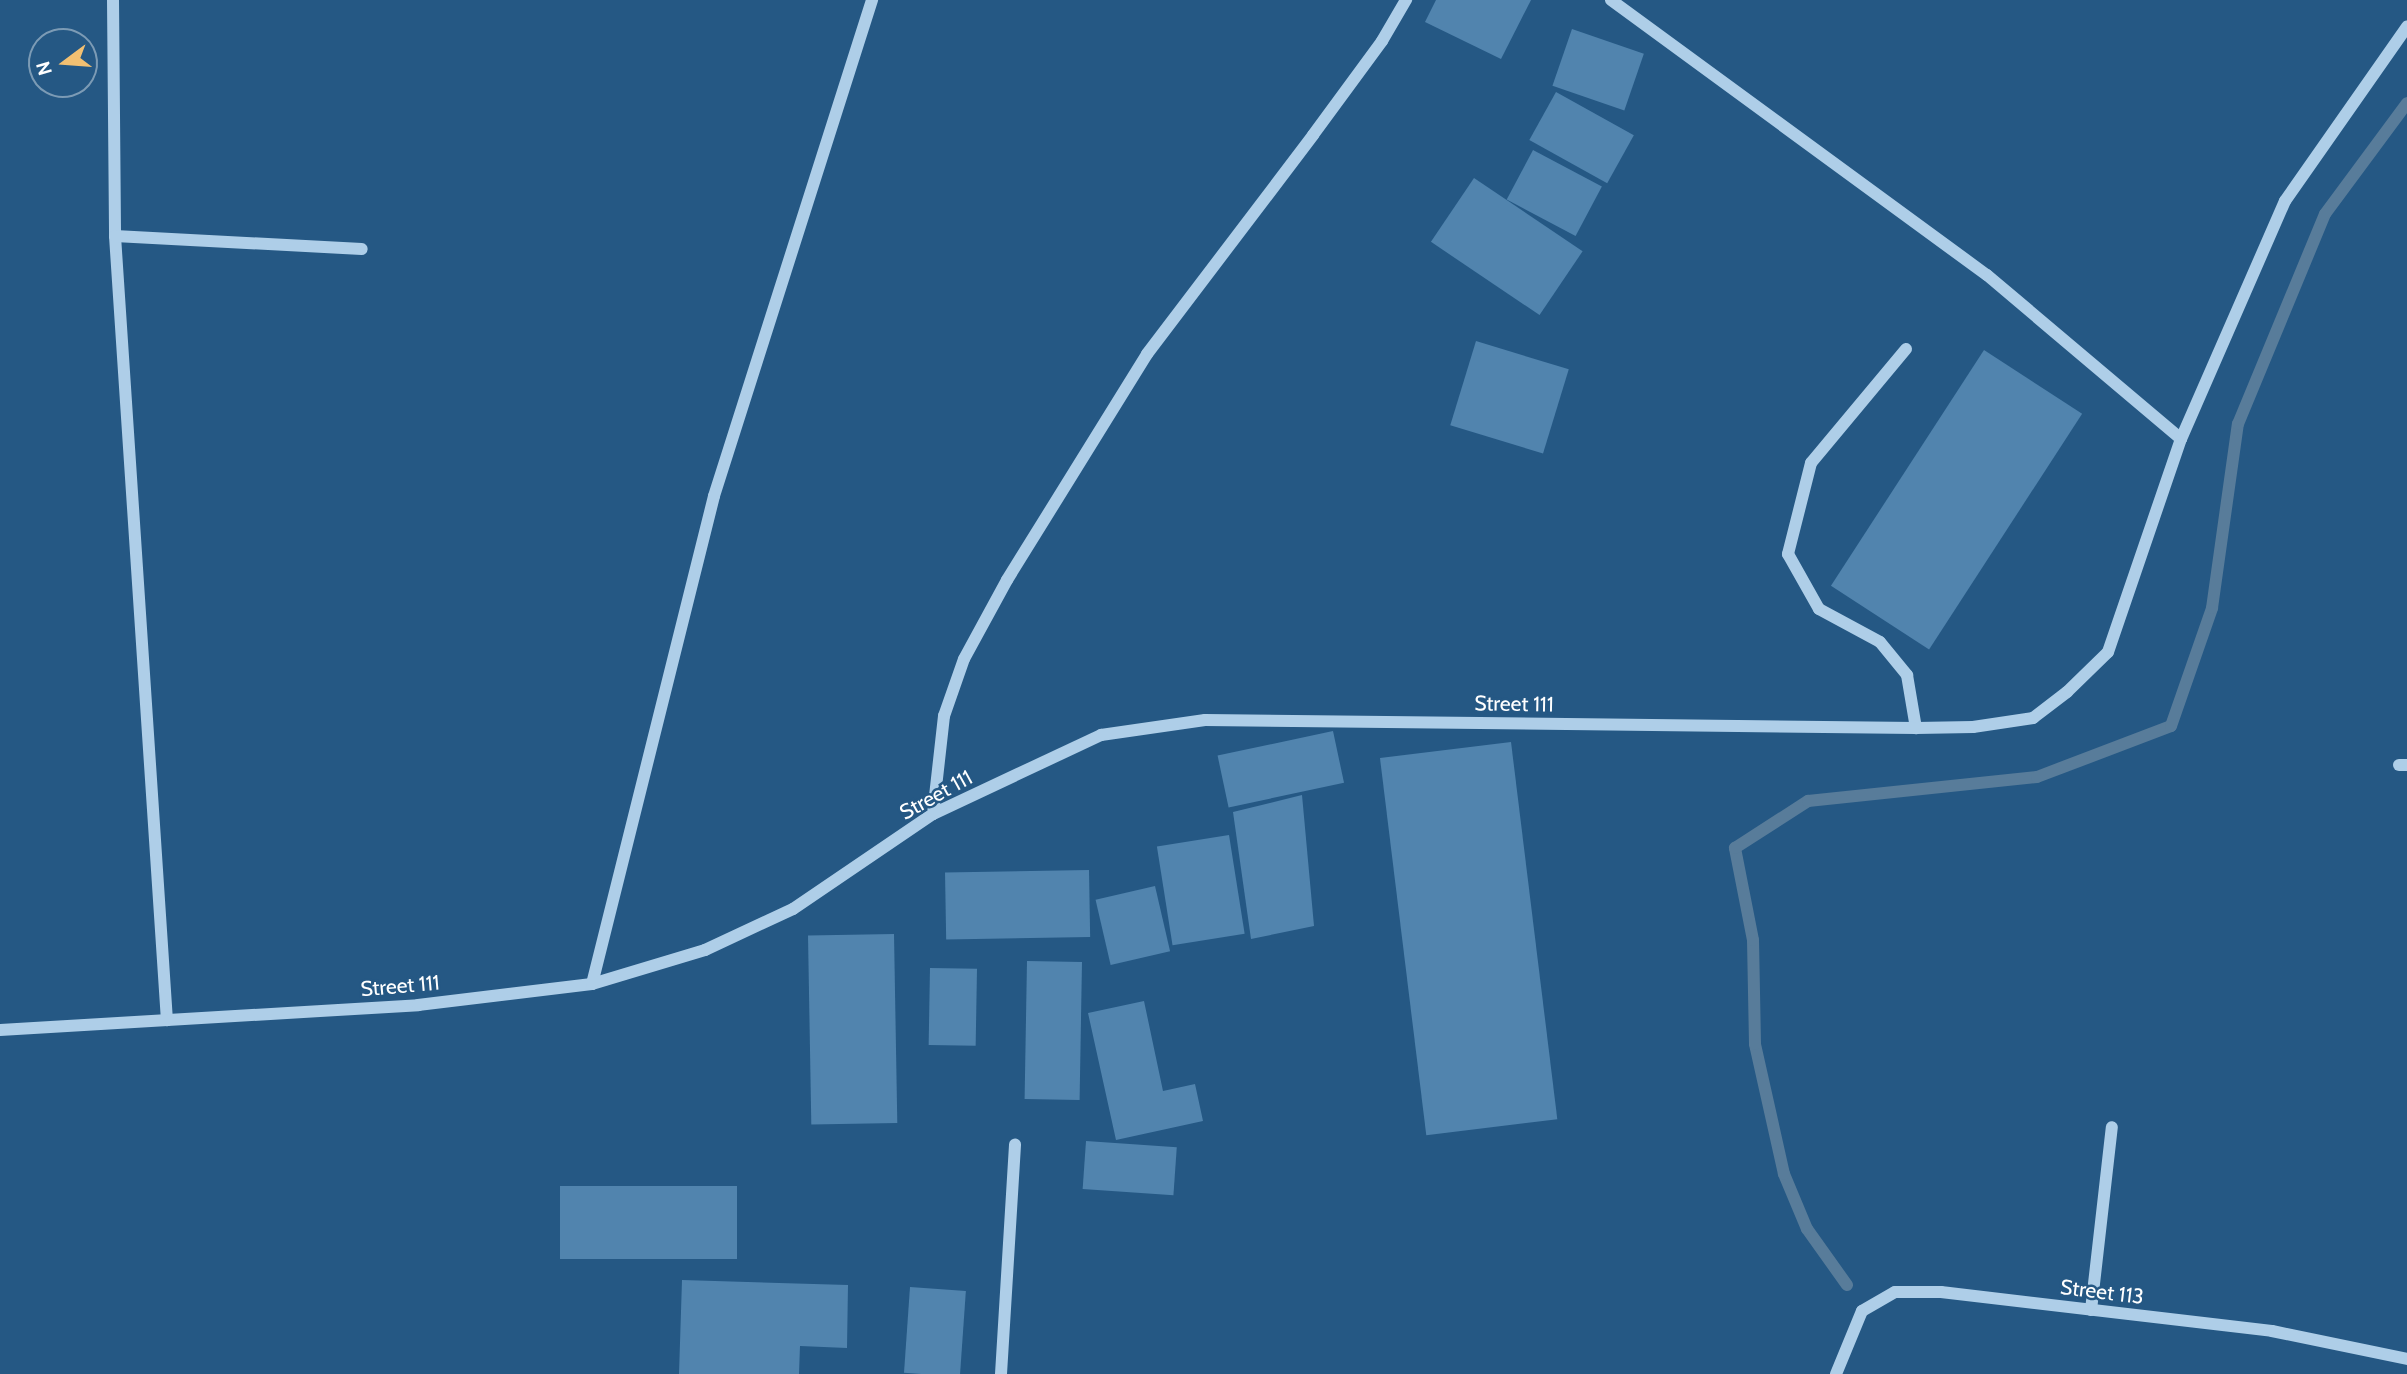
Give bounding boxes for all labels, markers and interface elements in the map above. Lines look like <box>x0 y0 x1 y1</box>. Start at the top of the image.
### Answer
north arrow <box>28 28 98 98</box>
text: N <box>31 59 57 78</box>
street label: Street 111 <box>1474 691 1554 717</box>
street label: Street 111 <box>895 765 977 825</box>
street label: Street 111 <box>359 970 441 1002</box>
street label: Street 113 <box>2059 1274 2145 1310</box>

